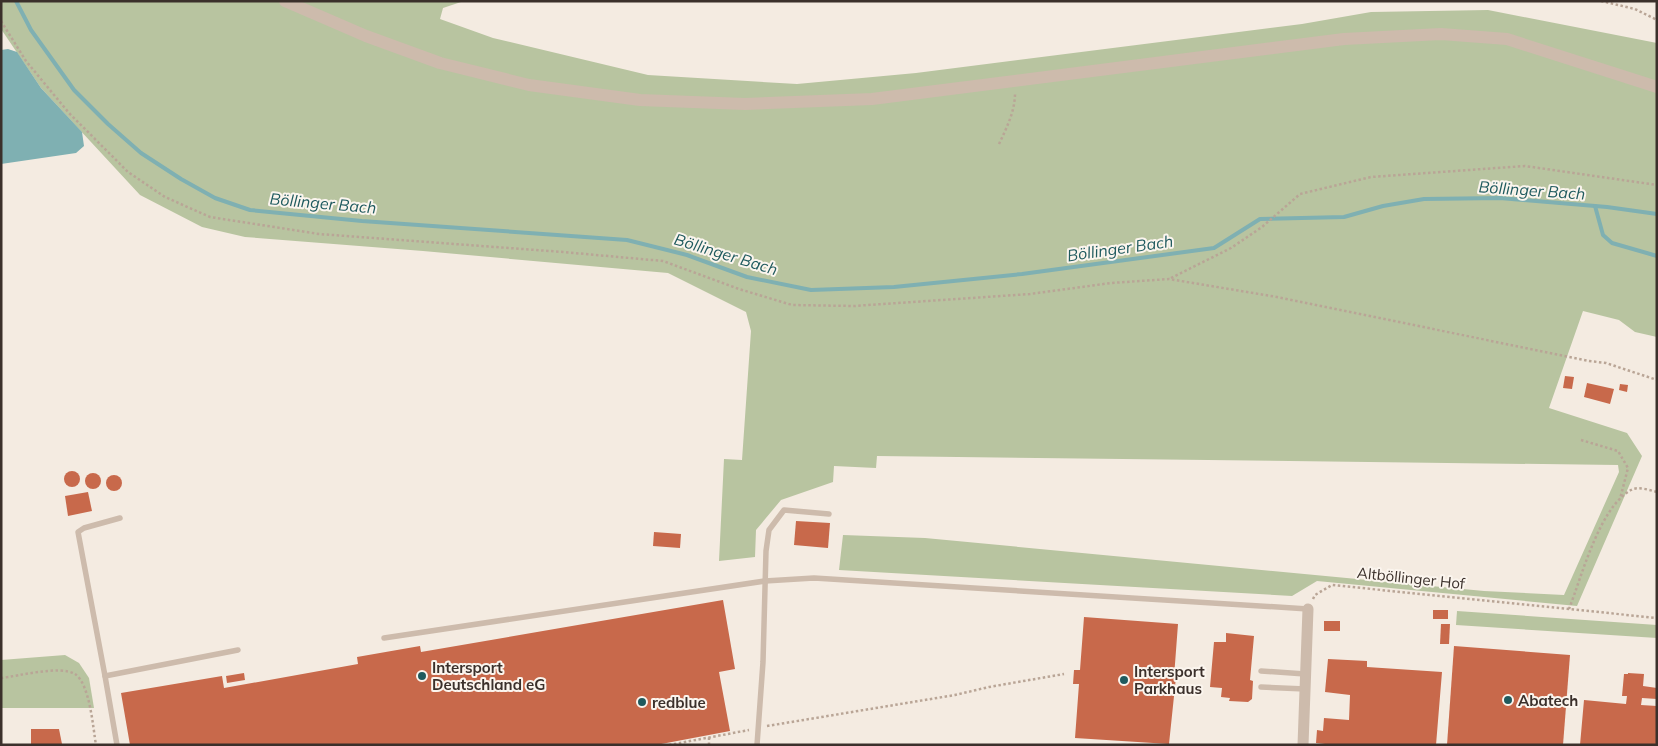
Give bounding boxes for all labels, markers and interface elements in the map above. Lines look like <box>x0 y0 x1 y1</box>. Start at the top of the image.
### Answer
water label: Böllinger Bach <box>1478 176 1586 204</box>
water label: Böllinger Bach <box>269 188 377 218</box>
water label: Böllinger Bach <box>672 229 780 279</box>
water label: Böllinger Bach <box>1066 231 1174 265</box>
street label: Altböllinger Hof <box>1356 563 1467 593</box>
place label: Intersport Deutschland eG <box>432 658 545 694</box>
place label: Intersport Parkhaus <box>1134 662 1205 698</box>
marker: Intersport Deutschland eG <box>416 670 428 682</box>
marker: Intersport Parkhaus <box>1118 674 1130 686</box>
place label: Abatech <box>1518 691 1578 710</box>
place label: redblue <box>652 693 706 712</box>
marker: Abatech <box>1502 694 1514 706</box>
marker: redblue <box>636 696 648 708</box>

